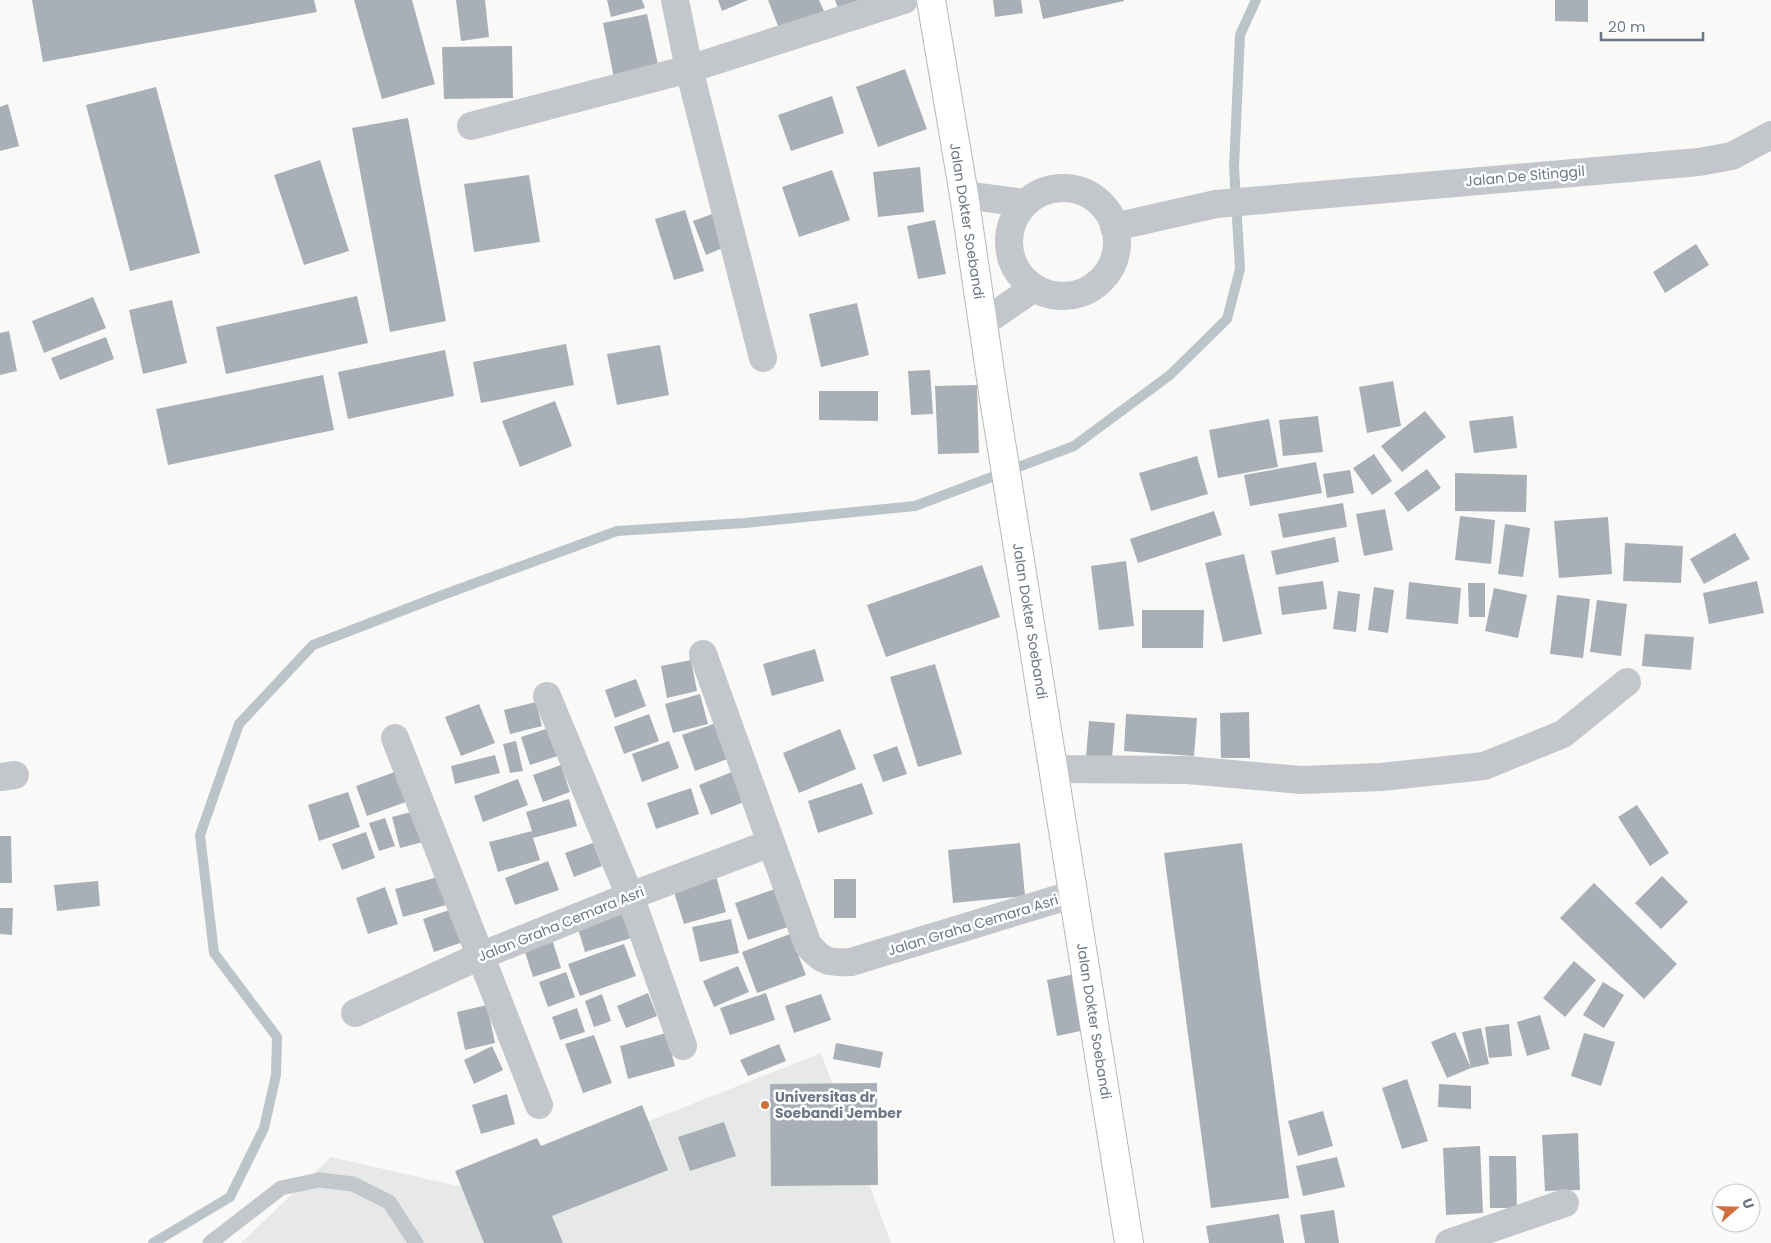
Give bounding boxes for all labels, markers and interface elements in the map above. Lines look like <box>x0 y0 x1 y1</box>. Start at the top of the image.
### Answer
scale bar <box>1601 10 1704 42</box>
text: 20 m <box>1608 16 1646 37</box>
street label: Jalan Dokter Soebandi <box>945 141 989 301</box>
street label: Jalan De Sitinggil <box>1464 161 1586 191</box>
street label: Jalan Dokter Soebandi <box>1008 541 1052 701</box>
street label: Jalan Graha Cemara Asri <box>475 881 647 967</box>
street label: Jalan Graha Cemara Asri <box>885 889 1061 961</box>
street label: Jalan Dokter Soebandi <box>1072 941 1116 1101</box>
place label: Universitas dr Soebandi Jember <box>775 1087 902 1123</box>
marker: Universitas dr Soebandi Jember <box>759 1099 771 1111</box>
north arrow <box>1711 1183 1761 1233</box>
text: U <box>1737 1195 1759 1212</box>

